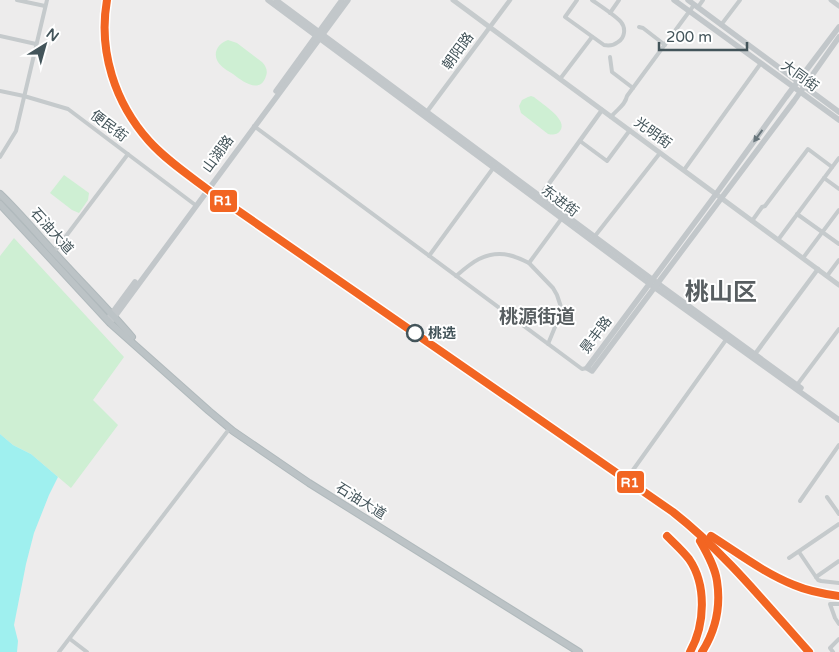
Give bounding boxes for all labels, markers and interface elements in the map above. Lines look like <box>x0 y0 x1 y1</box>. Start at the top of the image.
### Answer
north arrow <box>20 20 70 70</box>
scale bar <box>659 20 746 52</box>
text: N <box>43 25 62 45</box>
text: 200 m <box>666 28 712 46</box>
street label: 朝阳路 <box>439 29 477 73</box>
street label: 大同街 <box>778 57 822 95</box>
street label: 便民街 <box>87 107 131 145</box>
street label: 光明街 <box>631 114 675 152</box>
one-way arrow <box>753 130 763 143</box>
street label: 山湖路 <box>199 132 237 176</box>
street label: 东进街 <box>538 182 582 220</box>
line badge: R1 <box>209 189 238 213</box>
text: R1 <box>214 192 232 209</box>
street label: 石油大道 <box>27 205 77 257</box>
district label: 桃山区 <box>685 278 757 307</box>
district label: 桃源街道 <box>499 306 575 328</box>
street label: 景丰路 <box>577 313 615 357</box>
marker: 桃选 <box>406 324 424 342</box>
place label: 桃选 <box>428 325 456 342</box>
line badge: R1 <box>616 470 645 494</box>
text: R1 <box>621 474 639 491</box>
street label: 石油大道 <box>333 479 389 523</box>

